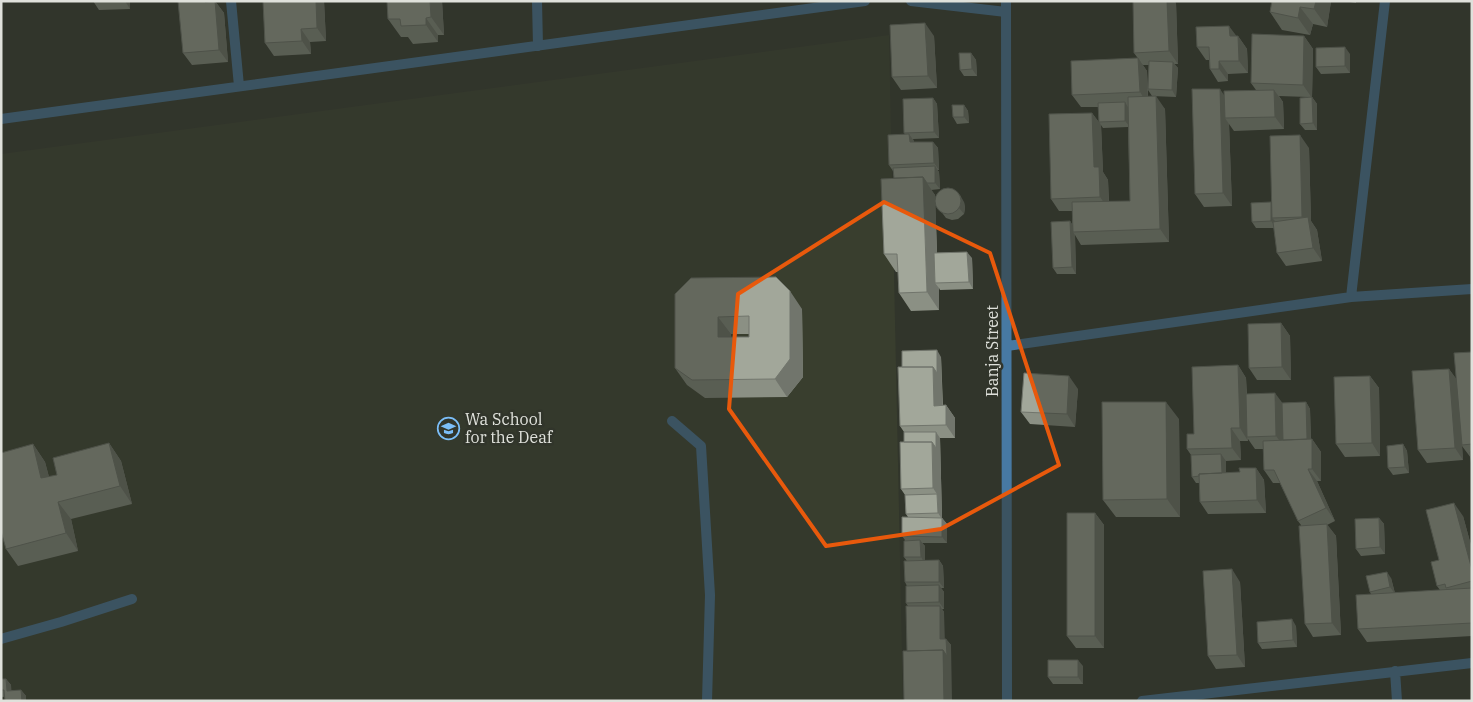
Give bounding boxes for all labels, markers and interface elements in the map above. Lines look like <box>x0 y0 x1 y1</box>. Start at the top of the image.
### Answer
street label: Banja Street <box>982 305 1002 397</box>
place label: Wa School for the Deaf <box>465 409 554 447</box>
school or university icon: Wa School for the Deaf <box>437 416 461 440</box>

